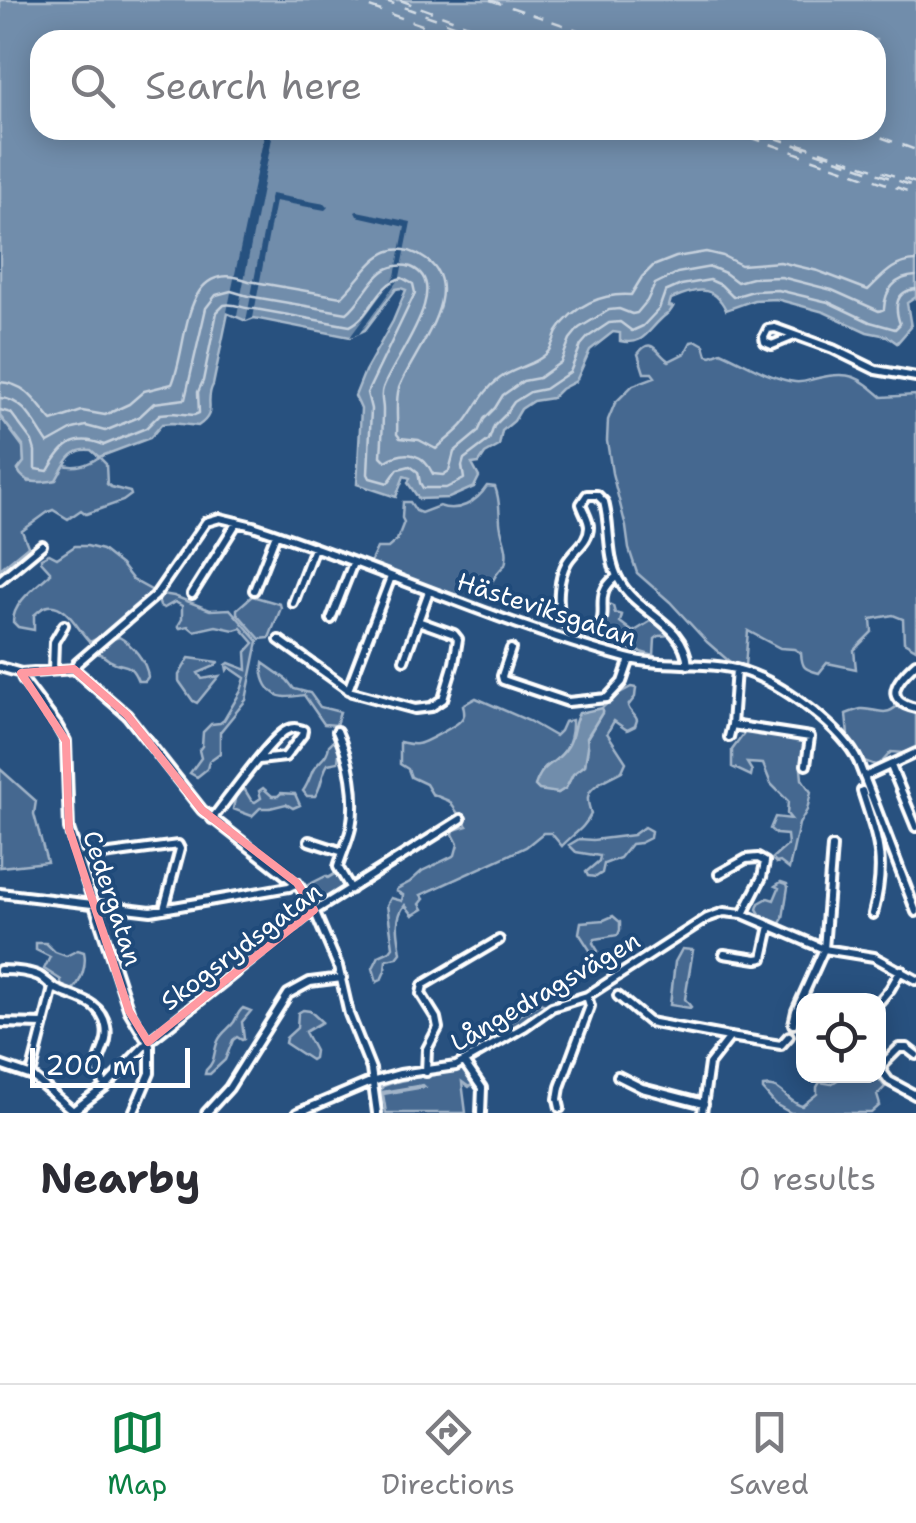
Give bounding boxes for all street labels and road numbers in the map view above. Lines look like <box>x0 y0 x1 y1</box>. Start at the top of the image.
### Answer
street label: Hästeviksgatan <box>453 564 641 654</box>
street label: Cedergatan <box>75 826 151 970</box>
street label: Skogsrydsgatan <box>153 874 329 1018</box>
street label: Långedragsvägen <box>444 923 646 1059</box>

